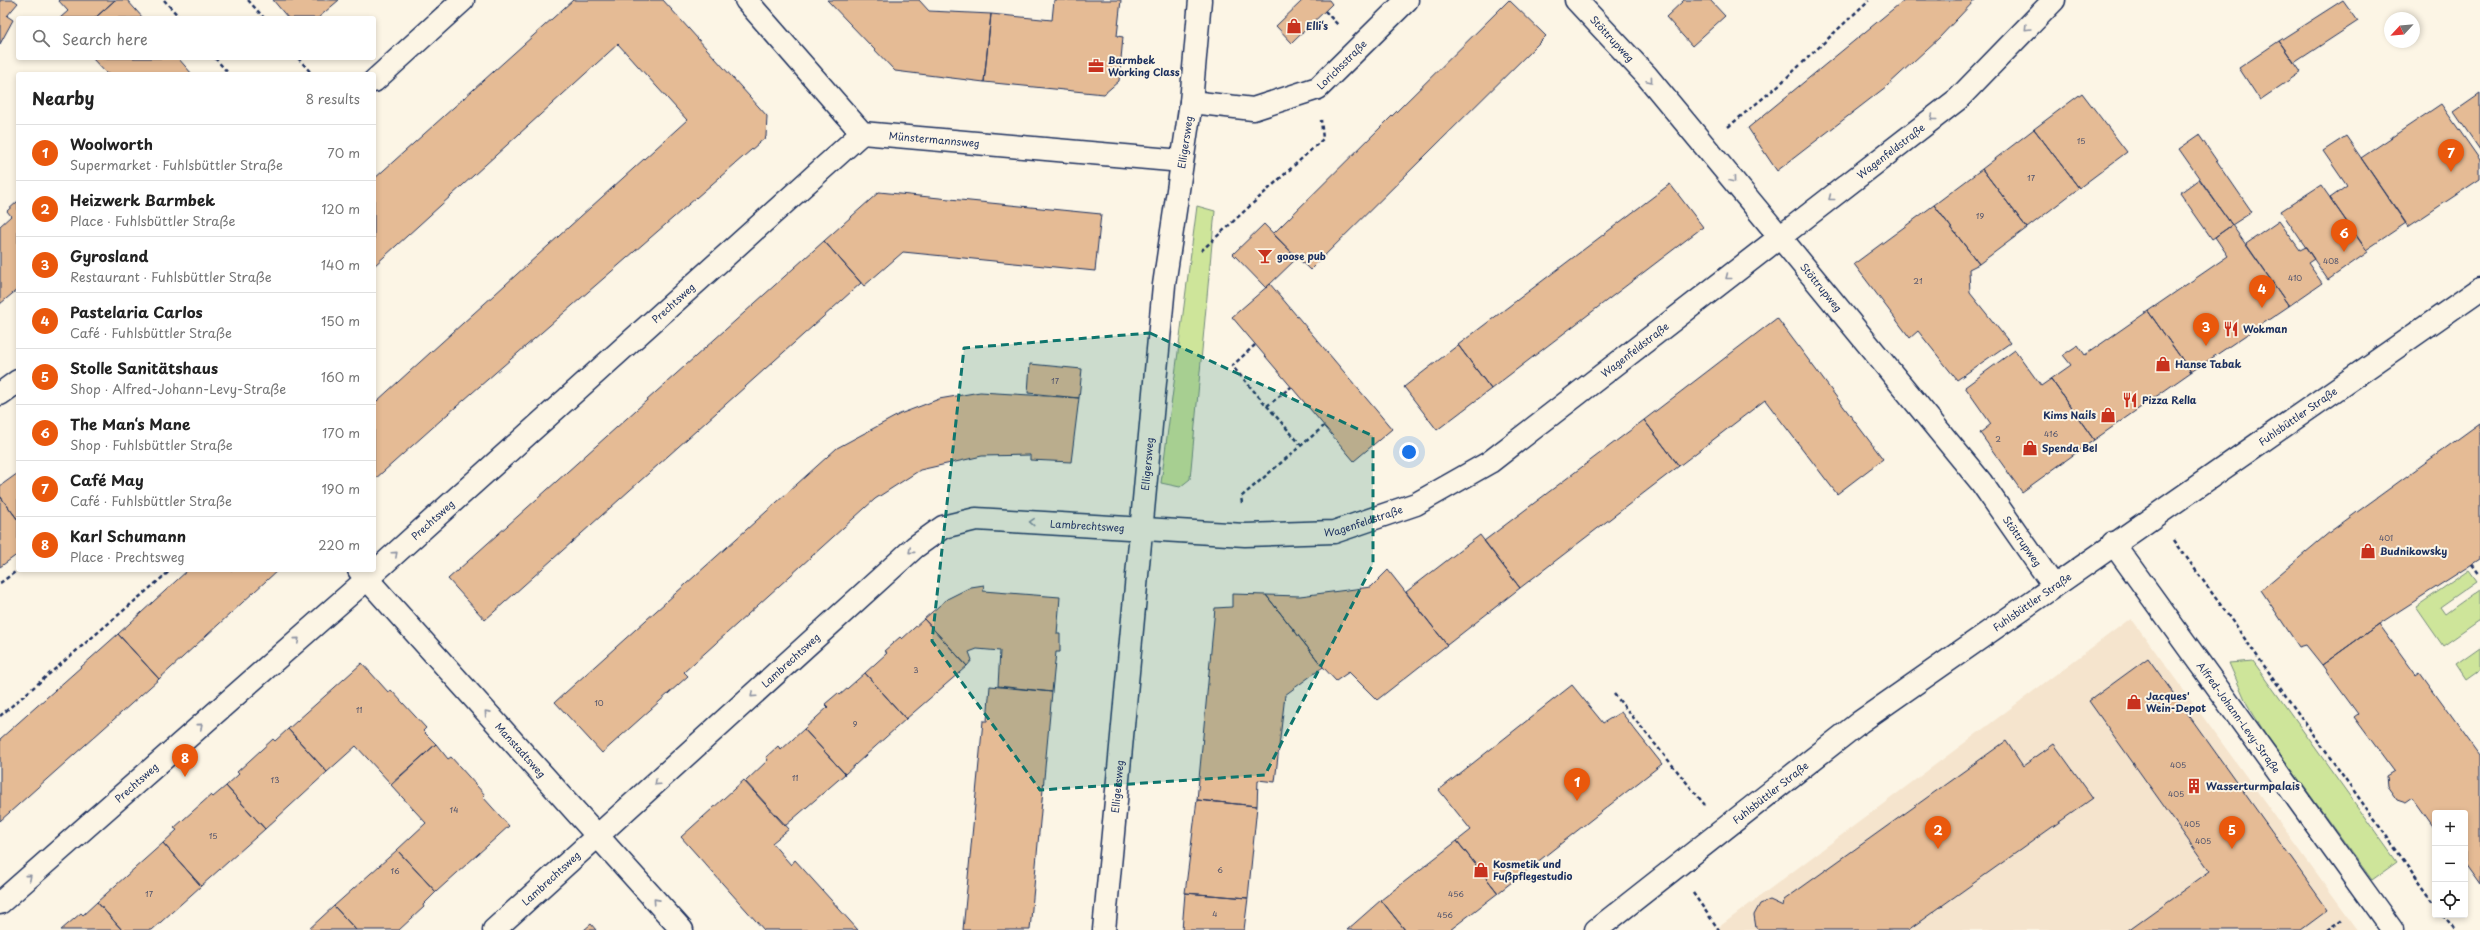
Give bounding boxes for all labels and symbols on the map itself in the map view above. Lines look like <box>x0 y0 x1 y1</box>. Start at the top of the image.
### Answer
street label: Stöttrupweg <box>1587 12 1638 65</box>
north arrow <box>2384 12 2420 48</box>
shop icon: Elli‘s <box>1285 17 1303 35</box>
place label: Elli‘s <box>1306 18 1328 33</box>
one-way arrow <box>2024 23 2032 31</box>
street label: Lorichsstraße <box>1313 36 1370 92</box>
place label: Barmbek Working Class <box>1108 52 1180 79</box>
office icon: Barmbek Working Class <box>1087 57 1105 75</box>
one-way arrow <box>1645 75 1652 82</box>
one-way arrow <box>1931 113 1938 120</box>
street label: Elligersweg <box>1173 115 1196 170</box>
street label: Wagenfeldstraße <box>1853 120 1928 182</box>
street label: Münstermannsweg <box>888 127 980 150</box>
house number: 15 <box>2077 135 2085 147</box>
pin: 7 <box>2438 139 2464 172</box>
house number: 17 <box>2027 172 2036 184</box>
one-way arrow <box>1728 175 1735 182</box>
one-way arrow <box>1828 193 1835 200</box>
house number: 19 <box>1976 210 1984 222</box>
pin: 6 <box>2331 219 2357 252</box>
bar icon: goose pub <box>1256 247 1274 265</box>
place label: goose pub <box>1277 248 1326 263</box>
house number: 408 <box>2323 255 2339 267</box>
street label: Stöttrupweg <box>1797 259 1846 314</box>
house number: 410 <box>2288 272 2302 284</box>
one-way arrow <box>1726 273 1733 280</box>
house number: 21 <box>1913 275 1923 287</box>
pin: 4 <box>2249 275 2275 308</box>
street label: Prechtsweg <box>648 279 698 326</box>
pin: 3 <box>2193 313 2219 346</box>
street label: Wagenfeldstraße <box>1597 318 1672 380</box>
restaurant icon: Wokman <box>2222 320 2240 338</box>
place label: Wokman <box>2243 321 2287 336</box>
shop icon: Hanse Tabak <box>2154 355 2172 373</box>
place label: Hanse Tabak <box>2175 356 2242 371</box>
house number: 17 <box>1051 375 1060 387</box>
street label: Fuhlsbüttler Straße <box>2255 383 2340 449</box>
restaurant icon: Pizza Rella <box>2121 391 2139 409</box>
place label: Pizza Rella <box>2142 392 2197 407</box>
shop icon: Kims Nails <box>2099 406 2117 424</box>
place label: Kims Nails <box>2043 407 2096 422</box>
house number: 416 <box>2044 428 2058 440</box>
house number: 2 <box>1995 433 2001 445</box>
street label: Elligersweg <box>1137 437 1157 491</box>
shop icon: Spenda Bel <box>2021 439 2039 457</box>
place label: Spenda Bel <box>2042 440 2097 455</box>
your location <box>1399 442 1419 462</box>
street label: Prechtsweg <box>407 496 457 543</box>
street label: Wagenfeldstraße <box>1324 501 1404 539</box>
street label: Stöttrupweg <box>2000 512 2046 569</box>
street label: Lambrechtsweg <box>1050 515 1125 535</box>
one-way arrow <box>1029 518 1035 526</box>
house number: 401 <box>2379 532 2393 544</box>
shop icon: Budnikowsky <box>2359 542 2377 560</box>
place label: Budnikowsky <box>2380 543 2447 559</box>
one-way arrow <box>908 546 916 554</box>
one-way arrow <box>390 552 397 559</box>
street label: Fuhlsbüttler Straße <box>1989 569 2074 634</box>
street label: Lambrechtsweg <box>758 629 823 690</box>
one-way arrow <box>293 638 300 645</box>
street label: Alfred-Johann-Levy-Straße <box>2194 658 2284 776</box>
house number: 3 <box>913 664 919 676</box>
place label: Jacques' Wein-Depot <box>2146 688 2206 715</box>
one-way arrow <box>750 690 757 697</box>
shop icon: Jacques' Wein-Depot <box>2125 693 2143 711</box>
house number: 10 <box>594 697 604 709</box>
house number: 11 <box>356 704 362 716</box>
one-way arrow <box>485 710 492 717</box>
house number: 9 <box>853 718 858 730</box>
street label: Manstadtsweg <box>492 719 550 781</box>
one-way arrow <box>195 724 203 731</box>
pin: 8 <box>172 744 198 777</box>
street label: Fuhlsbüttler Straße <box>1729 758 1811 827</box>
street label: Prechtsweg <box>111 759 161 806</box>
street label: Elligersweg <box>1107 759 1127 814</box>
house number: 405 <box>2170 759 2186 771</box>
pin: 1 <box>1564 768 1590 801</box>
house number: 11 <box>792 772 798 784</box>
house number: 13 <box>271 774 279 786</box>
building icon: Wasserturmpalais <box>2185 777 2203 795</box>
one-way arrow <box>654 778 661 785</box>
place label: Wasserturmpalais <box>2206 778 2300 793</box>
house number: 405 <box>2168 788 2184 800</box>
house number: 14 <box>450 804 458 816</box>
pin: 2 <box>1925 816 1951 849</box>
pin: 5 <box>2219 816 2245 849</box>
house number: 405 <box>2184 818 2200 830</box>
house number: 15 <box>209 830 217 842</box>
house number: 405 <box>2195 835 2211 847</box>
street label: Lambrechtsweg <box>518 847 583 908</box>
place label: Kosmetik und Fußpflegestudio <box>1493 856 1572 883</box>
shop icon: Kosmetik und Fußpflegestudio <box>1472 861 1490 879</box>
house number: 6 <box>1217 864 1223 876</box>
house number: 16 <box>390 865 400 877</box>
one-way arrow <box>24 875 32 882</box>
house number: 17 <box>145 888 154 900</box>
house number: 456 <box>1448 888 1464 900</box>
one-way arrow <box>653 898 660 906</box>
house number: 4 <box>1212 908 1218 920</box>
house number: 456 <box>1437 909 1453 921</box>

